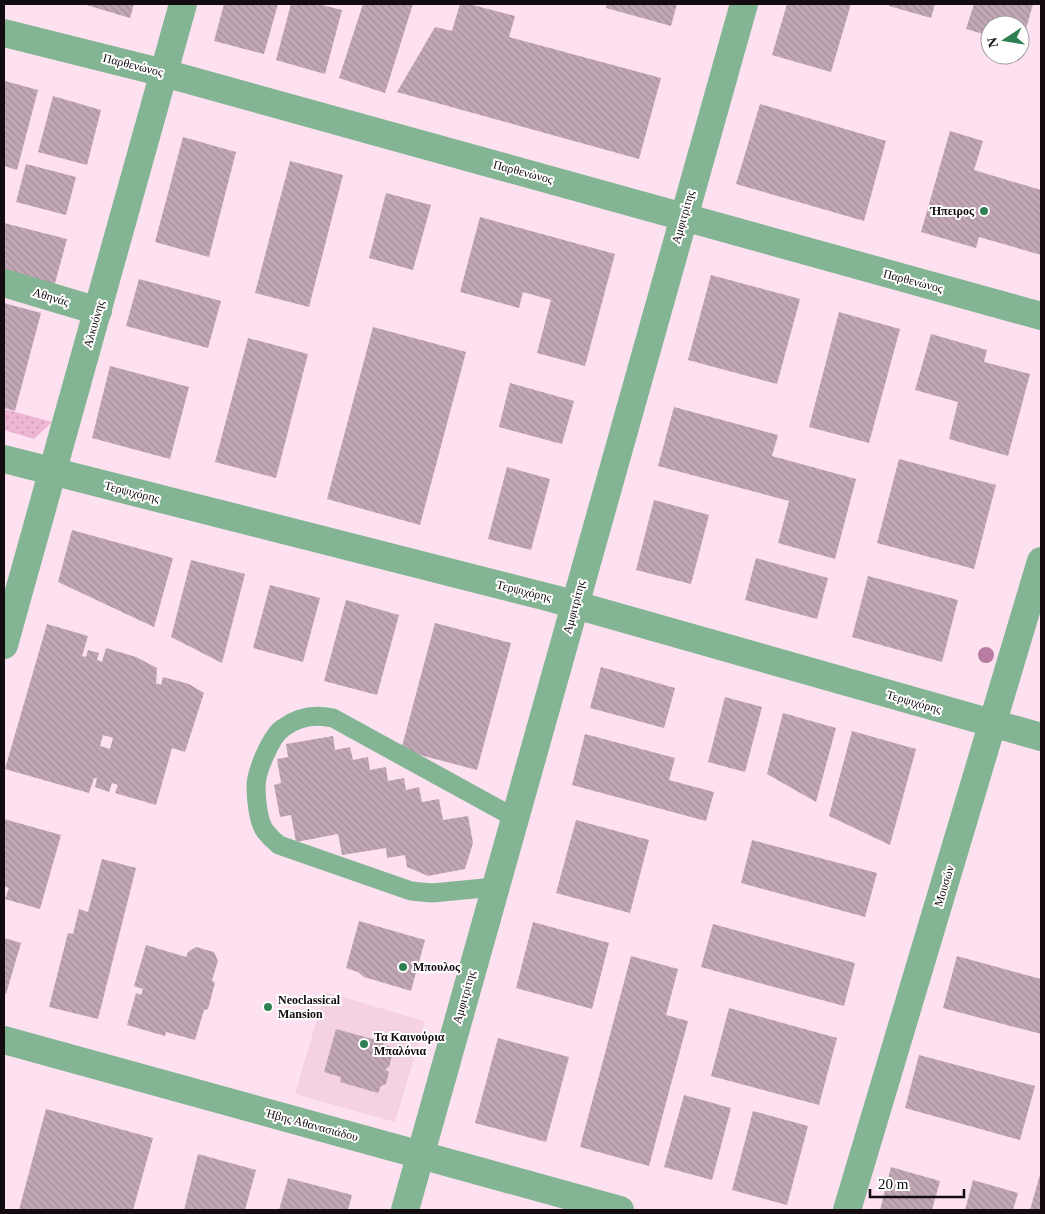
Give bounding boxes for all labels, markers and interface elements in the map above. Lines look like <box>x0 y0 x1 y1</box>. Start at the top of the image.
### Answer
north arrow <box>980 15 1030 65</box>
text: N <box>984 36 1001 49</box>
street label: Παρθενώνος <box>102 51 165 79</box>
street label: Παρθενώνος <box>492 157 555 187</box>
street label: Αμφιτρίτης <box>669 188 697 245</box>
place label: Ήπειρος <box>929 204 975 218</box>
marker: Ήπειρος <box>978 205 990 217</box>
street label: Παρθενώνος <box>882 266 945 296</box>
street label: Αθηνάς <box>31 285 71 309</box>
street label: Αλκυόνης <box>81 298 108 349</box>
street label: Τερψιχόρης <box>103 478 161 506</box>
street label: Τερψιχόρης <box>495 577 553 605</box>
street label: Αμφιτρίτης <box>560 578 588 635</box>
street label: Τερψιχόρης <box>885 688 943 717</box>
street label: Μουσών <box>931 863 957 908</box>
place label: Μπουλος <box>413 960 461 974</box>
marker: Μπουλος <box>397 961 409 973</box>
street label: Αμφιτρίτης <box>450 968 478 1025</box>
place label: Neoclassical Mansion <box>278 993 341 1021</box>
marker: Neoclassical Mansion <box>262 1001 274 1013</box>
place label: Τα Καινούρια Μπαλόνια <box>374 1030 445 1058</box>
marker: Τα Καινούρια Μπαλόνια <box>358 1038 370 1050</box>
street label: Ήβης Αθανασιάδου <box>263 1106 360 1144</box>
scale bar <box>870 1166 964 1198</box>
text: 20 m <box>878 1176 909 1192</box>

